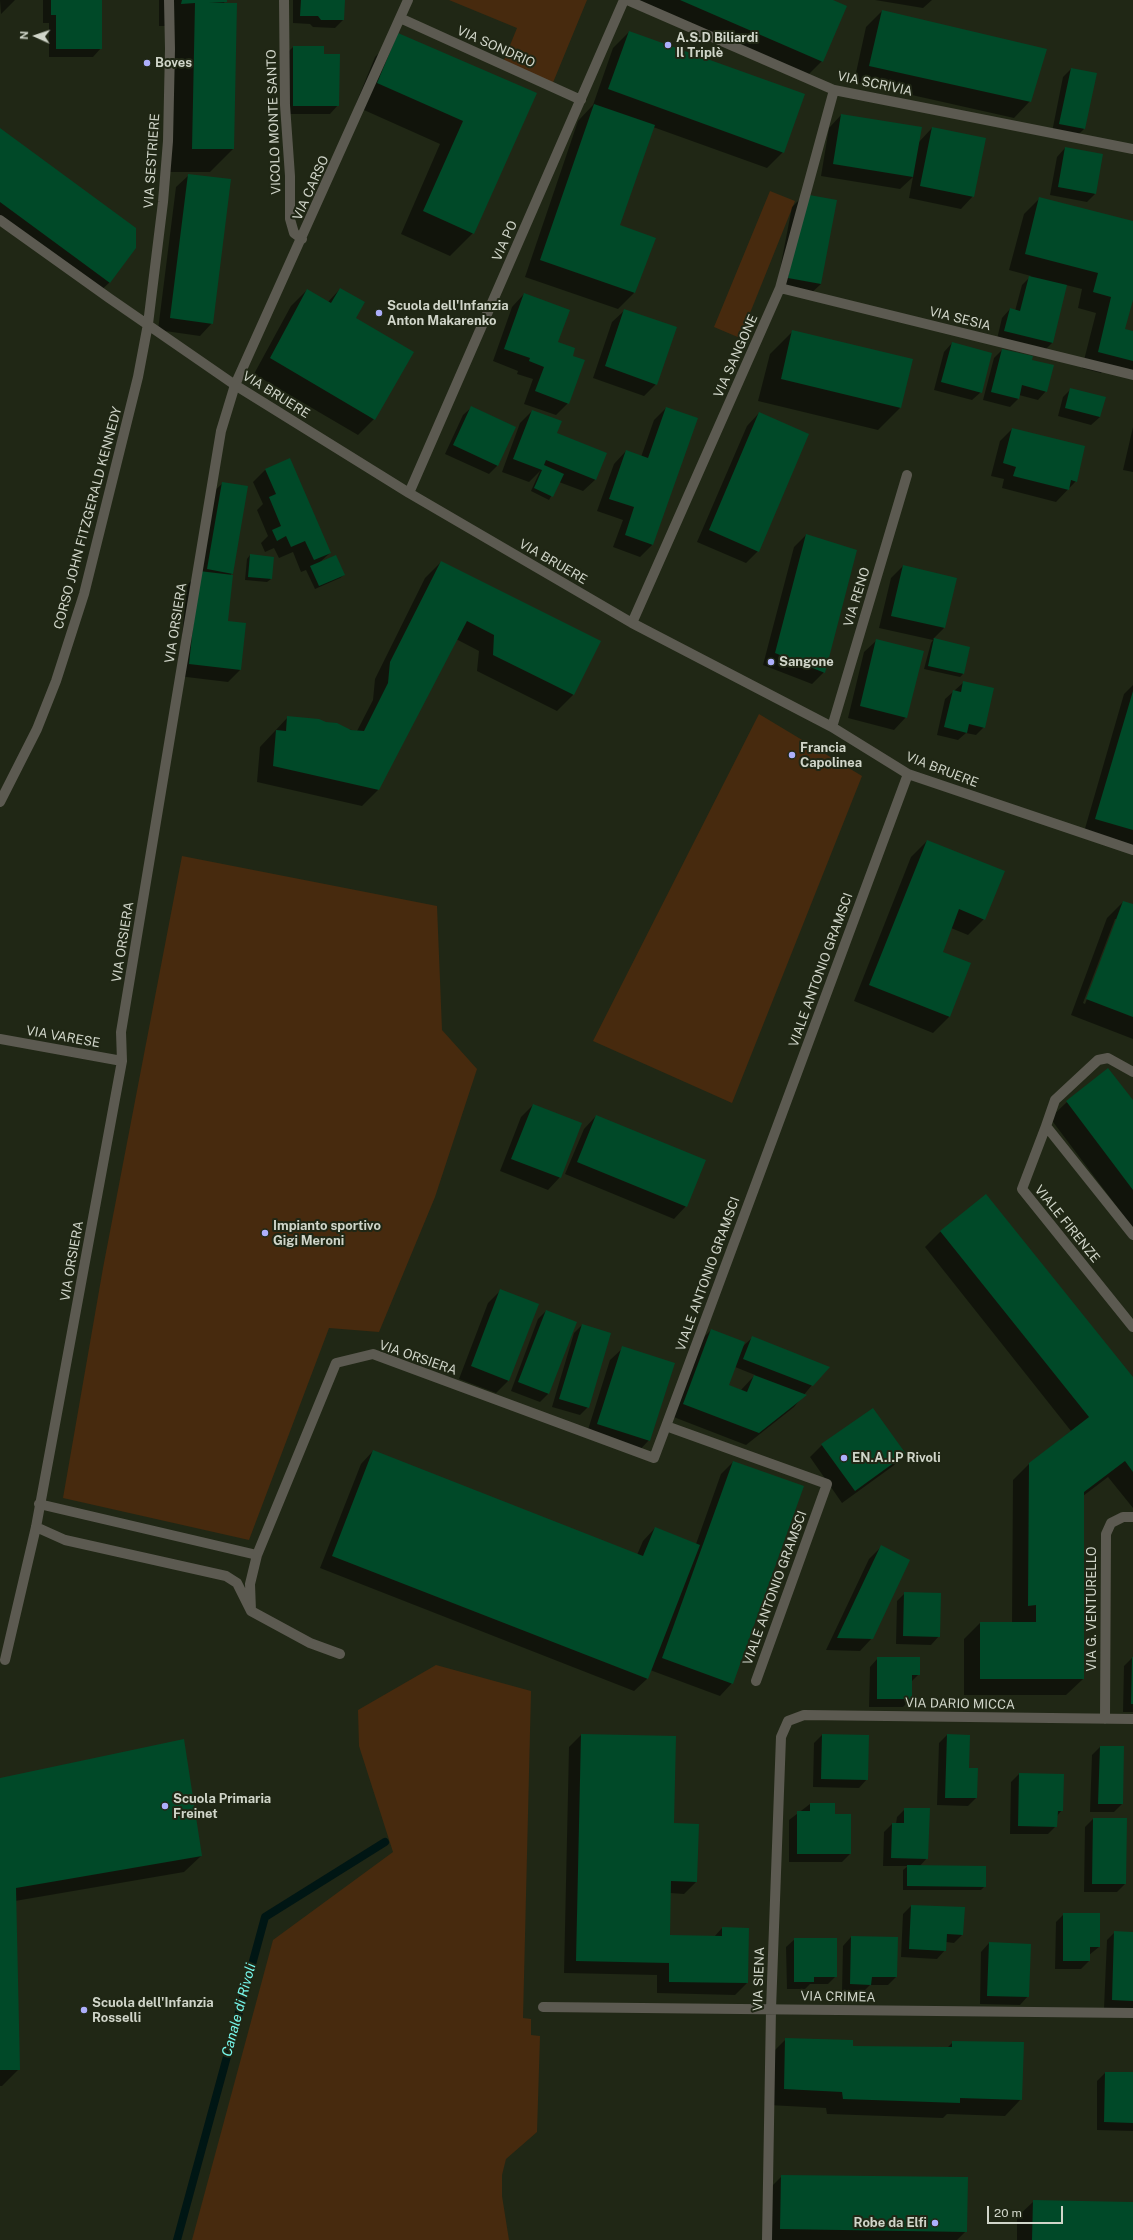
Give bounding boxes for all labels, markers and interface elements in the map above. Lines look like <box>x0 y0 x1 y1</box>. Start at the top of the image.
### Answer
north arrow <box>16 16 56 56</box>
street label: VIA SONDRIO <box>455 23 537 71</box>
place label: A.S.D Biliardi Il Triplè <box>676 30 758 61</box>
text: N <box>18 31 30 40</box>
marker: A.S.D Biliardi Il Triplè <box>663 40 673 50</box>
street label: VICOLO MONTE SANTO <box>264 49 284 195</box>
place label: Boves <box>155 55 192 71</box>
marker: Boves <box>142 58 152 68</box>
street label: VIA SCRIVIA <box>836 68 914 100</box>
street label: VIA SESTRIERE <box>141 113 163 209</box>
street label: VIA CARSO <box>290 153 332 223</box>
street label: VIA PO <box>489 218 521 264</box>
place label: Scuola dell'Infanzia Anton Makarenko <box>387 298 509 329</box>
street label: VIA SESIA <box>927 304 993 334</box>
marker: Scuola dell'Infanzia Anton Makarenko <box>374 308 384 318</box>
street label: VIA SANGONE <box>711 312 761 400</box>
street label: VIA BRUERE <box>240 368 312 422</box>
street label: CORSO JOHN FITZGERALD KENNEDY <box>51 405 125 631</box>
street label: VIA BRUERE <box>516 536 590 588</box>
street label: VIA RENO <box>841 566 873 628</box>
street label: VIA ORSIERA <box>162 582 190 664</box>
place label: Sangone <box>779 654 834 670</box>
marker: Sangone <box>766 657 776 667</box>
place label: Francia Capolinea <box>800 740 862 771</box>
street label: VIA BRUERE <box>904 749 980 791</box>
marker: Francia Capolinea <box>787 750 797 760</box>
street label: VIALE ANTONIO GRAMSCI <box>786 891 856 1049</box>
street label: VIA ORSIERA <box>109 901 137 983</box>
street label: VIA VARESE <box>25 1023 101 1051</box>
street label: VIALE FIRENZE <box>1031 1182 1103 1266</box>
street label: VIALE ANTONIO GRAMSCI <box>673 1195 743 1353</box>
place label: Impianto sportivo Gigi Meroni <box>273 1218 381 1249</box>
street label: VIA ORSIERA <box>57 1220 87 1302</box>
marker: Impianto sportivo Gigi Meroni <box>260 1228 270 1238</box>
street label: VIA ORSIERA <box>377 1337 459 1379</box>
place label: EN.A.I.P Rivoli <box>852 1450 941 1466</box>
marker: EN.A.I.P Rivoli <box>839 1453 849 1463</box>
street label: VIALE ANTONIO GRAMSCI <box>740 1509 810 1667</box>
street label: VIA G. VENTURELLO <box>1084 1546 1100 1672</box>
street label: VIA DARIO MICCA <box>905 1695 1015 1713</box>
place label: Scuola Primaria Freinet <box>173 1791 271 1822</box>
marker: Scuola Primaria Freinet <box>160 1801 170 1811</box>
street label: VIA SIENA <box>750 1947 768 2011</box>
water label: Canale di Rivoli <box>218 1961 260 2059</box>
street label: VIA CRIMEA <box>800 1989 876 2005</box>
place label: Scuola dell'Infanzia Rosselli <box>92 1995 214 2026</box>
marker: Scuola dell'Infanzia Rosselli <box>79 2005 89 2015</box>
scale bar <box>989 2198 1065 2224</box>
text: 20 m <box>994 2206 1022 2220</box>
place label: Robe da Elfi <box>854 2215 927 2231</box>
marker: Robe da Elfi <box>930 2218 940 2228</box>

